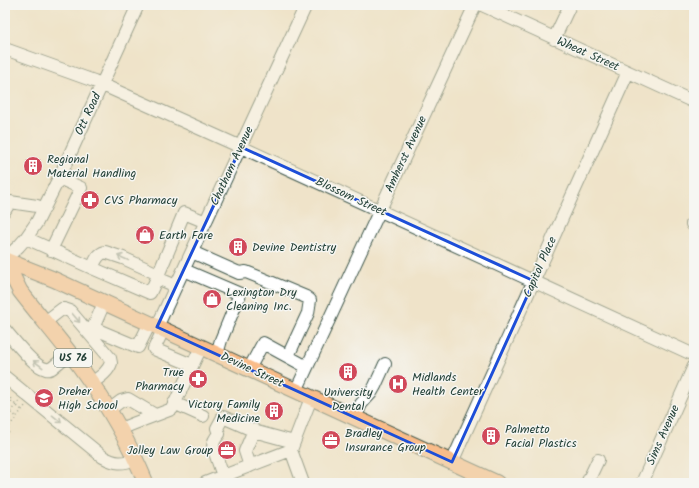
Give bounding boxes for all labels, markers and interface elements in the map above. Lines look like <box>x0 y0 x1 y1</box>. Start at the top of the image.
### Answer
street label: Wheat Street <box>554 32 623 76</box>
street label: Ott Road <box>70 88 107 139</box>
street label: Amherst Avenue <box>380 112 432 195</box>
street label: Chatham Avenue <box>205 123 259 209</box>
place label: Regional Material Handling <box>47 150 137 183</box>
building icon: Regional Material Handling <box>22 155 44 177</box>
street label: Blossom Street <box>312 172 390 222</box>
pharmacy icon: CVS Pharmacy <box>79 189 101 211</box>
place label: CVS Pharmacy <box>104 191 178 210</box>
shop icon: Earth Fare <box>134 224 156 246</box>
place label: Earth Fare <box>159 226 213 245</box>
street label: Capitol Place <box>518 233 562 301</box>
building icon: Devine Dentistry <box>227 236 249 258</box>
place label: Devine Dentistry <box>252 238 336 257</box>
one-way arrow <box>117 254 129 262</box>
place label: Lexington Dry Cleaning Inc. <box>226 283 297 316</box>
shop icon: Lexington Dry Cleaning Inc. <box>201 288 223 310</box>
one-way arrow <box>72 312 81 323</box>
street label: Devine Street <box>217 347 287 393</box>
road number: US 76 <box>54 349 92 367</box>
one-way arrow <box>33 360 44 368</box>
building icon: University Dental <box>337 361 359 383</box>
place label: True Pharmacy <box>135 363 185 396</box>
pharmacy icon: True Pharmacy <box>187 368 209 390</box>
place label: Midlands Health Center <box>412 368 484 401</box>
hospital icon: Midlands Health Center <box>387 373 409 395</box>
place label: Dreher High School <box>58 382 118 415</box>
place label: University Dental <box>323 383 373 416</box>
school or university icon: Dreher High School <box>33 387 55 409</box>
place label: Victory Family Medicine <box>188 395 261 428</box>
building icon: Victory Family Medicine <box>263 400 285 422</box>
street label: Sims Avenue <box>641 401 685 468</box>
one-way arrow <box>52 414 62 423</box>
place label: Palmetto Facial Plastics <box>505 420 577 453</box>
place label: Bradley Insurance Group <box>345 424 426 457</box>
building icon: Palmetto Facial Plastics <box>480 425 502 447</box>
office icon: Bradley Insurance Group <box>320 429 342 451</box>
office icon: Jolley Law Group <box>216 439 238 461</box>
place label: Jolley Law Group <box>127 441 213 460</box>

